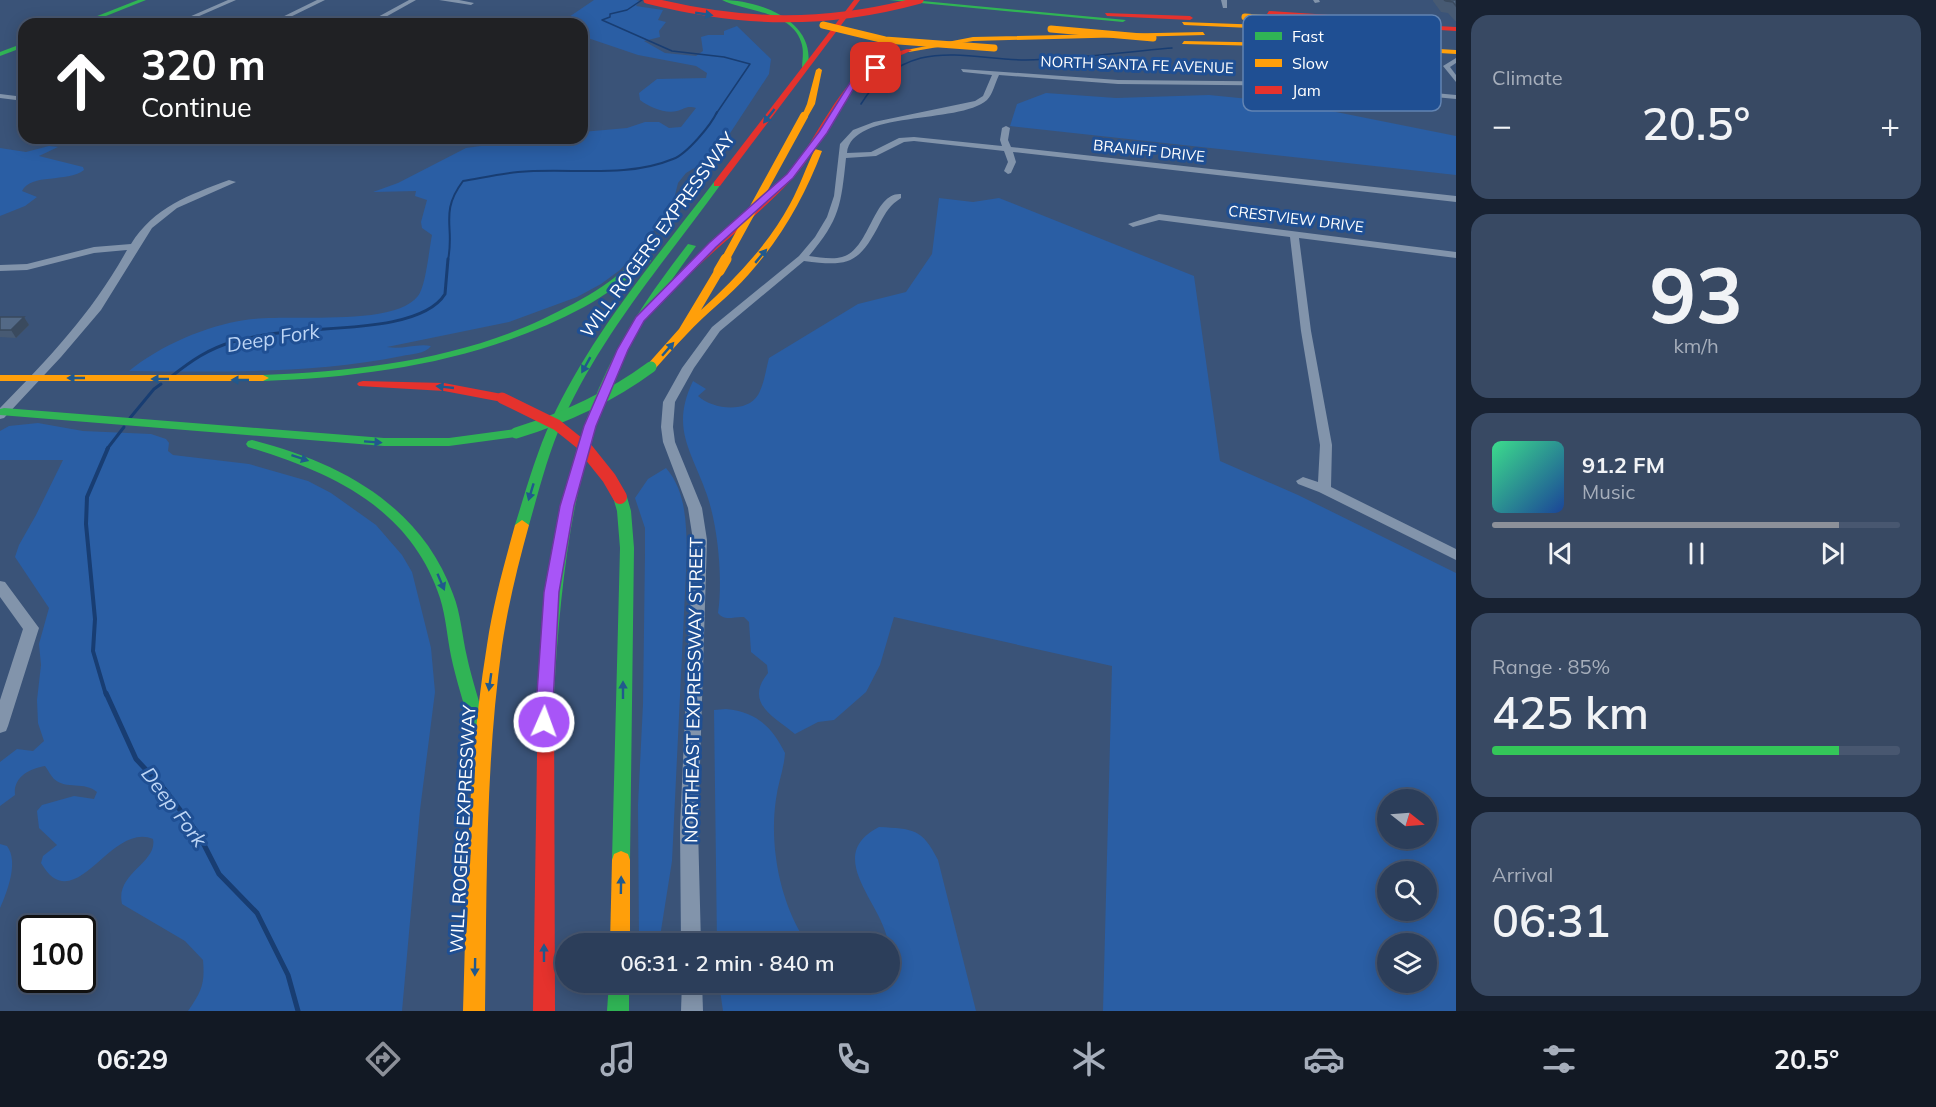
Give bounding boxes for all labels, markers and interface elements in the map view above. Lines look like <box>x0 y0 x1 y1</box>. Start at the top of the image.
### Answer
one-way arrow <box>694 9 713 18</box>
legend <box>1243 15 1441 111</box>
text: Fast <box>1292 26 1324 46</box>
text: 320 m <box>141 38 266 91</box>
icon: ahead <box>42 42 120 120</box>
pin <box>850 42 901 93</box>
icon: arrive <box>859 51 892 84</box>
street label: NORTH SANTA FE AVENUE <box>1040 52 1234 77</box>
text: Slow <box>1292 53 1329 73</box>
text: Climate <box>1492 65 1563 90</box>
text: Jam <box>1292 80 1321 100</box>
text: Continue <box>141 90 252 124</box>
text: 20.5° <box>1642 95 1750 151</box>
text: − <box>1492 104 1512 145</box>
text: + <box>1880 104 1900 145</box>
one-way arrow <box>763 107 775 123</box>
street label: WILL ROGERS EXPRESSWAY <box>575 127 741 342</box>
street label: BRANIFF DRIVE <box>1092 135 1206 166</box>
street label: CRESTVIEW DRIVE <box>1227 201 1365 236</box>
text: 93 <box>1649 245 1743 343</box>
one-way arrow <box>754 249 767 264</box>
water label: Deep Fork <box>225 318 322 357</box>
text: km/h <box>1673 333 1719 358</box>
one-way arrow <box>661 341 674 357</box>
one-way arrow <box>581 357 591 374</box>
one-way arrow <box>66 374 85 383</box>
one-way arrow <box>150 374 169 384</box>
one-way arrow <box>230 375 249 385</box>
one-way arrow <box>435 382 454 392</box>
one-way arrow <box>364 438 383 447</box>
text: 91.2 FM <box>1582 451 1665 479</box>
one-way arrow <box>291 453 309 463</box>
text: Music <box>1582 479 1635 504</box>
one-way arrow <box>526 483 535 501</box>
street label: NORTHEAST EXPRESSWAY STREET <box>679 537 708 843</box>
icon: previous <box>1544 537 1577 570</box>
icon: pause <box>1680 537 1713 570</box>
icon: next <box>1816 537 1849 570</box>
one-way arrow <box>437 573 446 591</box>
text: Range · 85% <box>1492 654 1610 679</box>
one-way arrow <box>485 673 494 692</box>
one-way arrow <box>618 681 628 700</box>
text: 425 km <box>1492 684 1649 740</box>
position arrow <box>512 690 576 754</box>
street label: WILL ROGERS EXPRESSWAY <box>445 703 481 954</box>
water label: Deep Fork <box>136 762 213 852</box>
north arrow <box>1377 789 1437 849</box>
map controls <box>1377 789 1437 993</box>
button: search <box>1377 861 1437 921</box>
text: Arrival <box>1492 862 1553 887</box>
one-way arrow <box>616 876 626 895</box>
text: 06:31 <box>1492 892 1611 948</box>
speed limit sign: 100 <box>18 915 96 993</box>
button: layers <box>1377 933 1437 993</box>
one-way arrow <box>539 943 549 962</box>
text: 06:31 · 2 min · 840 m <box>620 949 835 977</box>
one-way arrow <box>470 958 480 977</box>
icon: directions <box>362 1038 404 1080</box>
icon: music <box>597 1038 639 1080</box>
icon: phone <box>832 1038 874 1080</box>
icon: climate <box>1068 1038 1110 1080</box>
icon: car <box>1303 1038 1345 1080</box>
icon: filters <box>1538 1038 1580 1080</box>
text: 06:29 <box>97 1042 168 1076</box>
text: 20.5° <box>1774 1042 1839 1076</box>

